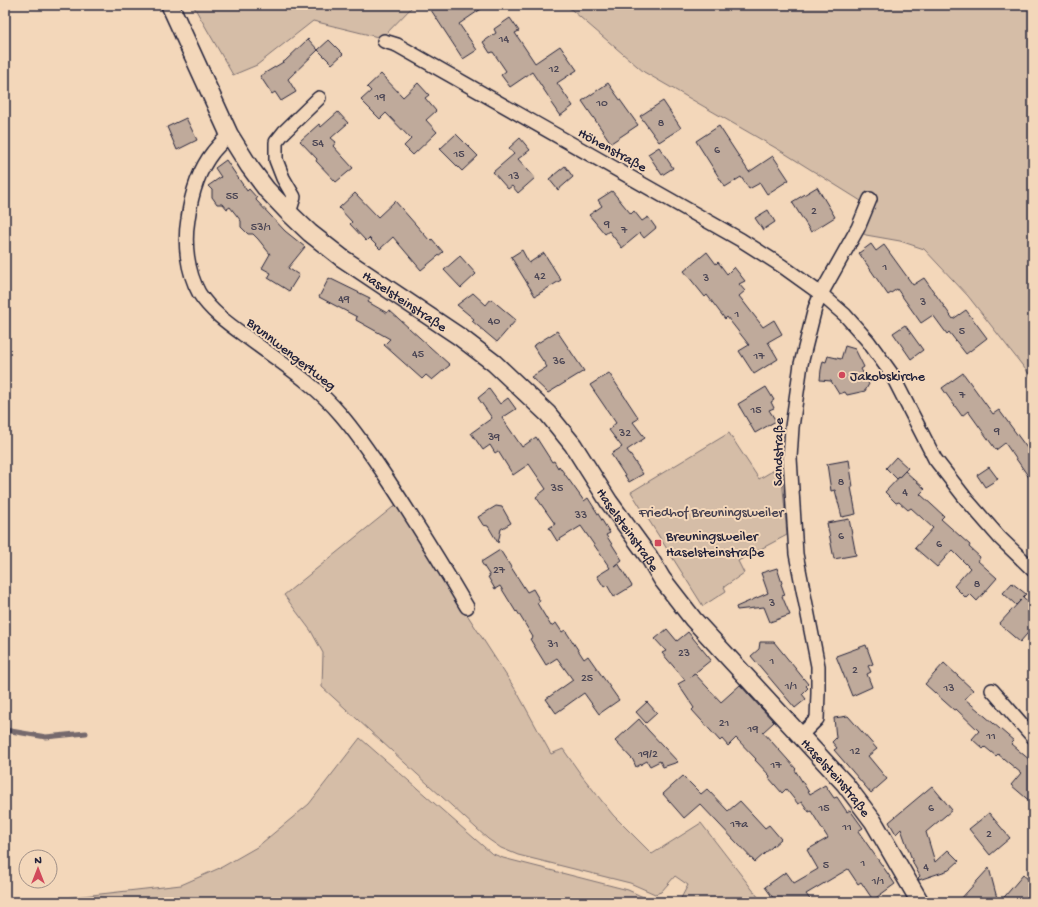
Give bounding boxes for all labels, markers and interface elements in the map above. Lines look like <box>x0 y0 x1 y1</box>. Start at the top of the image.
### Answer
house number: 14 <box>498 33 510 47</box>
house number: 12 <box>548 63 559 77</box>
house number: 19 <box>374 91 385 105</box>
house number: 10 <box>595 97 608 111</box>
house number: 8 <box>658 117 665 131</box>
street label: Höhenstraße <box>574 125 650 177</box>
house number: 54 <box>312 137 324 151</box>
house number: 6 <box>714 144 721 158</box>
house number: 15 <box>452 148 465 162</box>
house number: 13 <box>507 170 520 184</box>
house number: 55 <box>226 190 238 204</box>
house number: 2 <box>811 205 817 219</box>
house number: 9 <box>603 218 610 232</box>
house number: 53/1 <box>251 221 271 235</box>
house number: 7 <box>620 224 628 238</box>
house number: 1 <box>882 261 888 275</box>
street label: Haselsteinstraße <box>358 268 450 337</box>
house number: 42 <box>534 270 546 284</box>
house number: 3 <box>702 272 709 286</box>
house number: 49 <box>338 293 350 307</box>
house number: 3 <box>919 296 926 310</box>
house number: 1 <box>734 308 740 322</box>
street label: Brunnwengertweg <box>242 314 339 395</box>
house number: 40 <box>488 315 500 329</box>
house number: 5 <box>959 325 965 339</box>
house number: 45 <box>412 348 424 362</box>
house number: 17 <box>752 350 765 364</box>
house number: 36 <box>552 355 566 369</box>
place label: Jakobskirche <box>850 369 926 386</box>
marker: Jakobskirche <box>837 370 847 380</box>
house number: 7 <box>958 389 966 403</box>
house number: 15 <box>749 404 762 418</box>
street label: Sandstraße <box>770 417 789 486</box>
house number: 9 <box>993 425 1000 439</box>
house number: 32 <box>618 427 631 441</box>
house number: 39 <box>487 431 500 445</box>
house number: 8 <box>838 476 845 490</box>
house number: 35 <box>550 482 563 496</box>
street label: Haselsteinstraße <box>591 486 662 576</box>
house number: 4 <box>902 486 908 500</box>
park label: Friedhof Breuningsweiler <box>638 505 784 522</box>
house number: 33 <box>574 509 587 523</box>
place label: Breuningsweiler Haselsteinstraße <box>665 529 765 562</box>
house number: 6 <box>838 530 845 544</box>
marker: Breuningsweiler Haselsteinstraße <box>653 538 663 548</box>
house number: 6 <box>936 538 943 552</box>
house number: 27 <box>493 564 506 578</box>
house number: 8 <box>974 578 981 592</box>
house number: 3 <box>768 597 775 611</box>
house number: 31 <box>546 638 559 652</box>
house number: 23 <box>678 647 690 661</box>
house number: 1 <box>769 655 775 669</box>
house number: 2 <box>852 664 858 678</box>
house number: 25 <box>581 672 593 686</box>
house number: 1/1 <box>784 680 797 694</box>
house number: 13 <box>942 682 955 696</box>
house number: 21 <box>719 717 730 731</box>
house number: 19 <box>747 723 758 737</box>
house number: 11 <box>985 730 996 744</box>
street label: Haselsteinstraße <box>796 736 873 822</box>
house number: 12 <box>849 745 860 759</box>
house number: 19/2 <box>637 748 658 762</box>
house number: 17 <box>769 759 782 773</box>
house number: 15 <box>817 802 830 816</box>
house number: 6 <box>928 802 935 816</box>
house number: 17a <box>729 818 748 832</box>
house number: 11 <box>841 821 852 835</box>
house number: 2 <box>986 828 992 842</box>
north arrow <box>18 849 58 889</box>
text: N <box>34 855 42 867</box>
house number: 1 <box>860 857 866 871</box>
house number: 5 <box>823 859 829 873</box>
house number: 4 <box>923 861 929 875</box>
house number: 1/1 <box>871 875 884 889</box>

